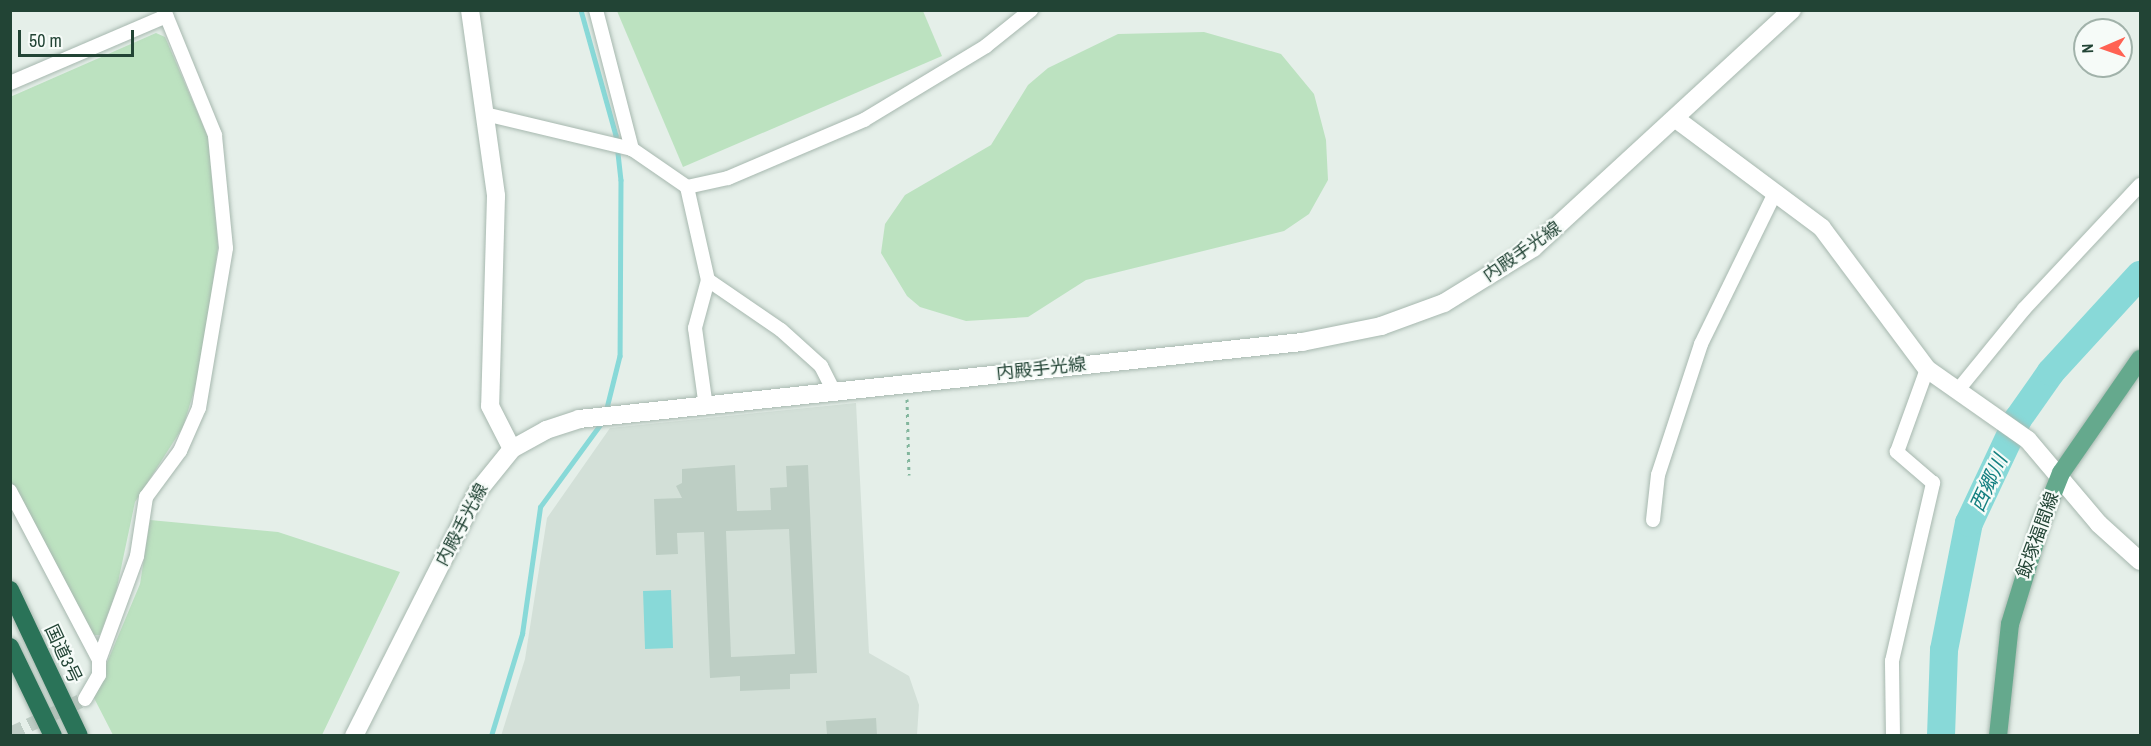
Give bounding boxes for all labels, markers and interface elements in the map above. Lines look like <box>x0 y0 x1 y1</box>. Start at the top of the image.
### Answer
scale bar <box>21 18 136 56</box>
north arrow <box>2073 18 2133 78</box>
text: 50 m <box>29 28 62 53</box>
text: N <box>2076 43 2098 54</box>
street label: 内殿手光線 <box>1479 217 1565 287</box>
street label: 内殿手光線 <box>995 354 1087 384</box>
water label: 西郷川 <box>1964 451 2012 515</box>
street label: 内殿手光線 <box>431 480 493 570</box>
street label: 飯塚福間線 <box>2012 489 2064 581</box>
street label: 国道3号 <box>40 621 86 687</box>

